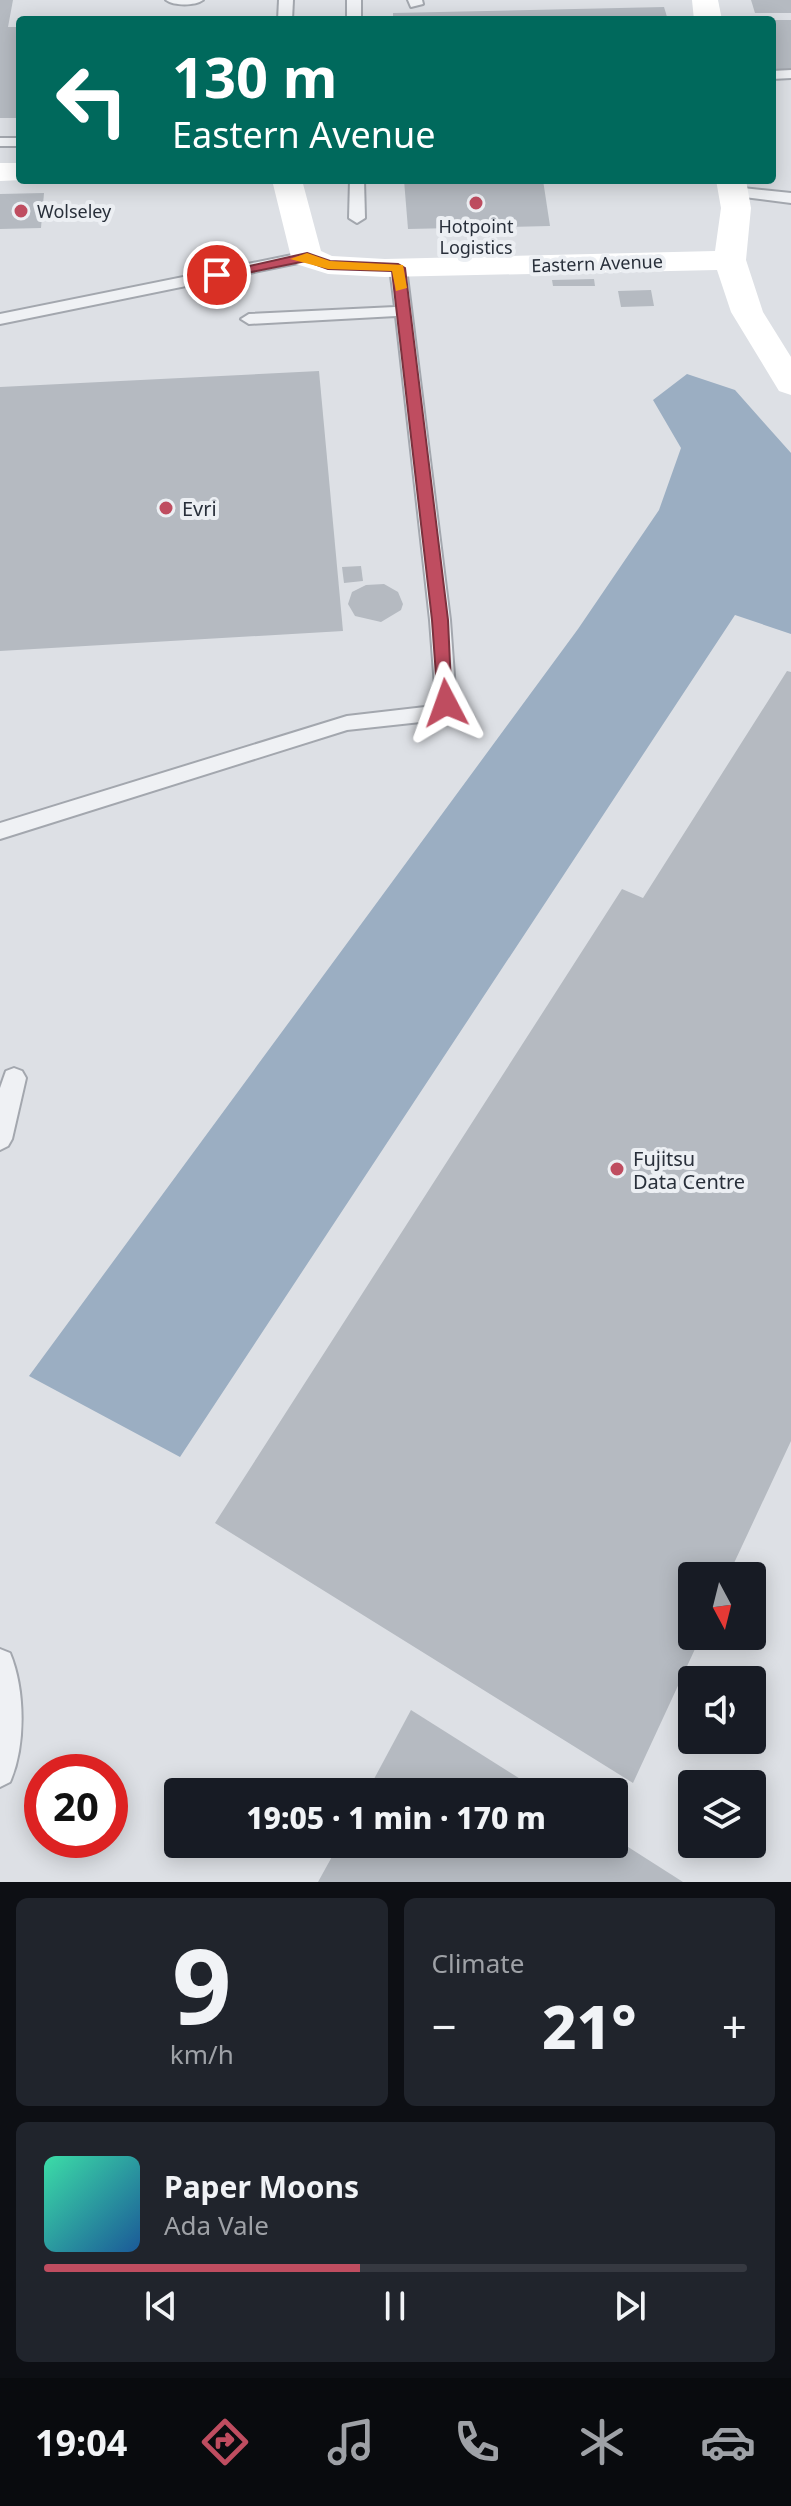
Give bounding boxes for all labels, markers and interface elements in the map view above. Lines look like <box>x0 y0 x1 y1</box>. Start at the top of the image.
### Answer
text: 130 m <box>172 38 337 114</box>
icon: left <box>40 48 144 152</box>
text: Eastern Avenue <box>172 110 436 159</box>
marker: Hotpoint Logistics <box>467 194 485 212</box>
place label: Wolseley <box>37 199 112 223</box>
marker: Wolseley <box>12 202 30 220</box>
place label: Hotpoint Logistics <box>439 214 514 259</box>
pin <box>183 241 251 309</box>
street label: Eastern Avenue <box>531 249 663 277</box>
icon: arrive <box>195 253 239 297</box>
place label: Evri <box>182 495 217 522</box>
marker: Evri <box>157 499 175 517</box>
position arrow <box>404 661 488 745</box>
place label: Fujitsu Data Centre <box>633 1145 745 1195</box>
marker: Fujitsu Data Centre <box>608 1160 626 1178</box>
north arrow <box>678 1562 766 1650</box>
map controls <box>678 1562 766 1858</box>
button: sound <box>678 1666 766 1754</box>
speed limit sign: 20 <box>24 1754 128 1858</box>
button: layers <box>678 1770 766 1858</box>
text: 19:05 · 1 min · 170 m <box>246 1797 546 1838</box>
text: 9 <box>172 1913 232 2054</box>
text: Climate <box>432 1945 524 1981</box>
text: 21° <box>542 1985 637 2067</box>
text: − <box>432 1996 457 2056</box>
text: + <box>722 1996 747 2056</box>
text: km/h <box>170 2036 234 2072</box>
text: Paper Moons <box>164 2166 359 2207</box>
text: Ada Vale <box>164 2207 269 2243</box>
icon: previous <box>139 2284 183 2328</box>
icon: pause <box>373 2284 417 2328</box>
icon: next <box>608 2284 652 2328</box>
icon: directions <box>197 2414 253 2470</box>
icon: music <box>323 2414 379 2470</box>
icon: phone <box>449 2414 505 2470</box>
icon: climate <box>574 2414 630 2470</box>
icon: car <box>700 2414 756 2470</box>
text: 19:04 <box>35 2418 127 2467</box>

